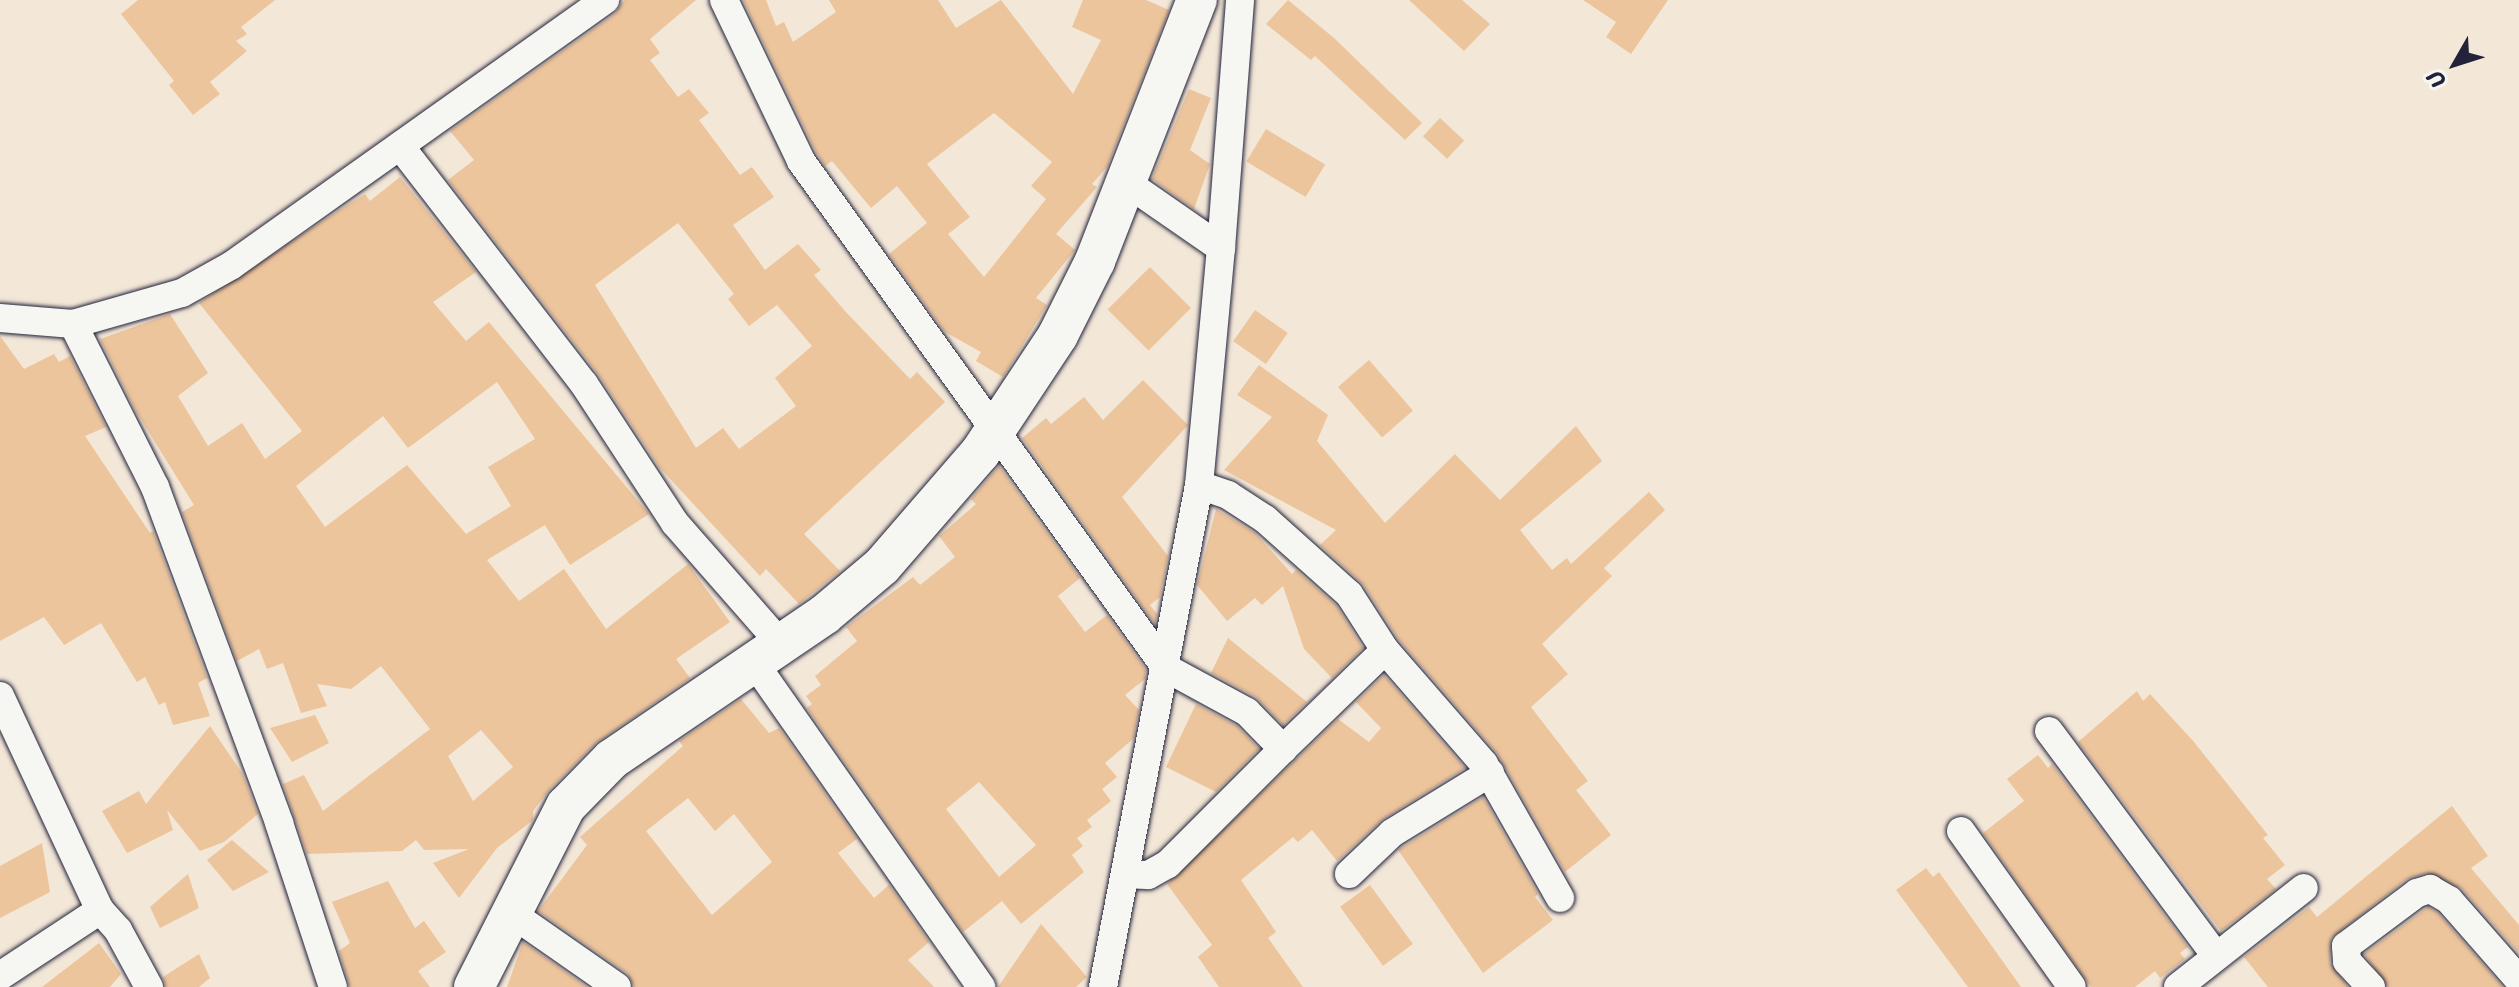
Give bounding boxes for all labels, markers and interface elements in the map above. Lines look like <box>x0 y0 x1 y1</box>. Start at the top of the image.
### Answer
north arrow <box>2415 24 2495 104</box>
text: U <box>2416 61 2456 97</box>

